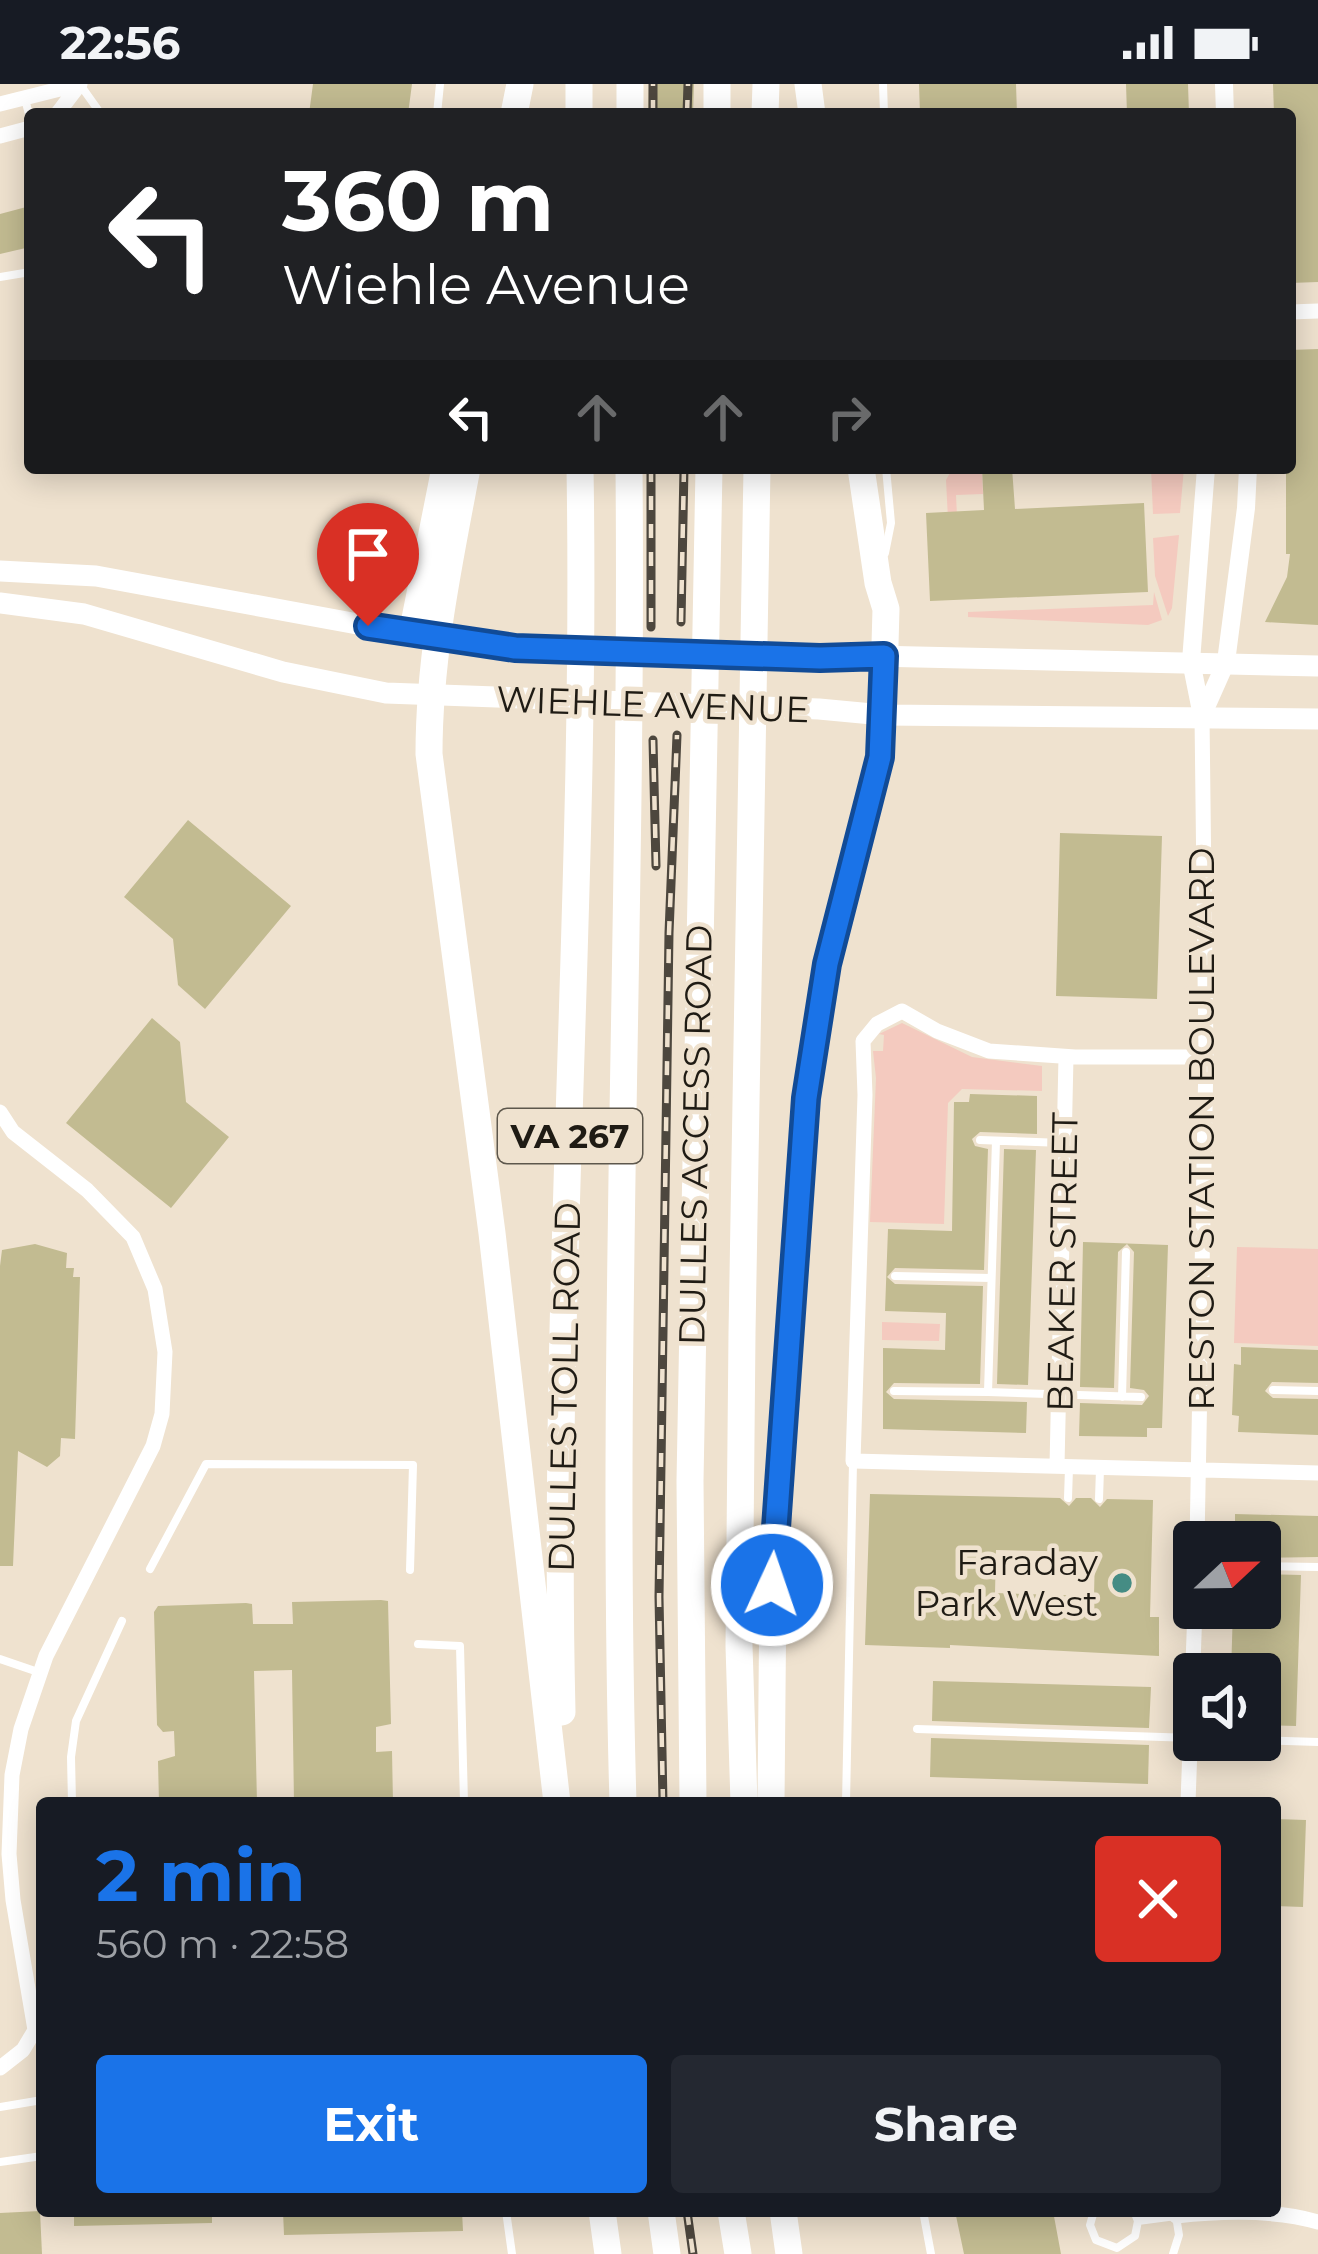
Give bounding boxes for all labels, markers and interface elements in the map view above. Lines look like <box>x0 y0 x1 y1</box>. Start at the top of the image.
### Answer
text: 22:56 <box>60 15 180 70</box>
text: 360 m <box>282 150 554 252</box>
icon: left <box>84 156 240 312</box>
text: Wiehle Avenue <box>282 252 690 318</box>
icon: left <box>438 384 504 450</box>
icon: ahead <box>564 384 630 450</box>
icon: ahead <box>690 384 756 450</box>
icon: right <box>816 384 882 450</box>
pin <box>317 503 419 626</box>
icon: arrive <box>335 521 401 587</box>
street label: WIEHLE AVENUE <box>496 677 810 731</box>
street label: RESTON STATION BOULEVARD <box>1179 847 1223 1411</box>
street label: DULLES ACCESS ROAD <box>669 924 721 1346</box>
road number: VA 267 <box>498 1109 642 1163</box>
street label: BEAKER STREET <box>1037 1112 1087 1412</box>
street label: DULLES TOLL ROAD <box>539 1202 589 1572</box>
north arrow <box>1173 1521 1281 1629</box>
map controls <box>1173 1521 1281 1761</box>
position arrow <box>709 1522 835 1648</box>
place label: Faraday Park West <box>914 1540 1098 1625</box>
marker: Faraday Park West <box>1109 1570 1135 1596</box>
button: sound <box>1173 1653 1281 1761</box>
text: 2 min <box>96 1831 306 1919</box>
button: close <box>1095 1836 1221 1962</box>
text: 560 m · 22:58 <box>96 1920 349 1968</box>
button: Exit <box>96 2055 647 2193</box>
button: Share <box>671 2055 1221 2193</box>

